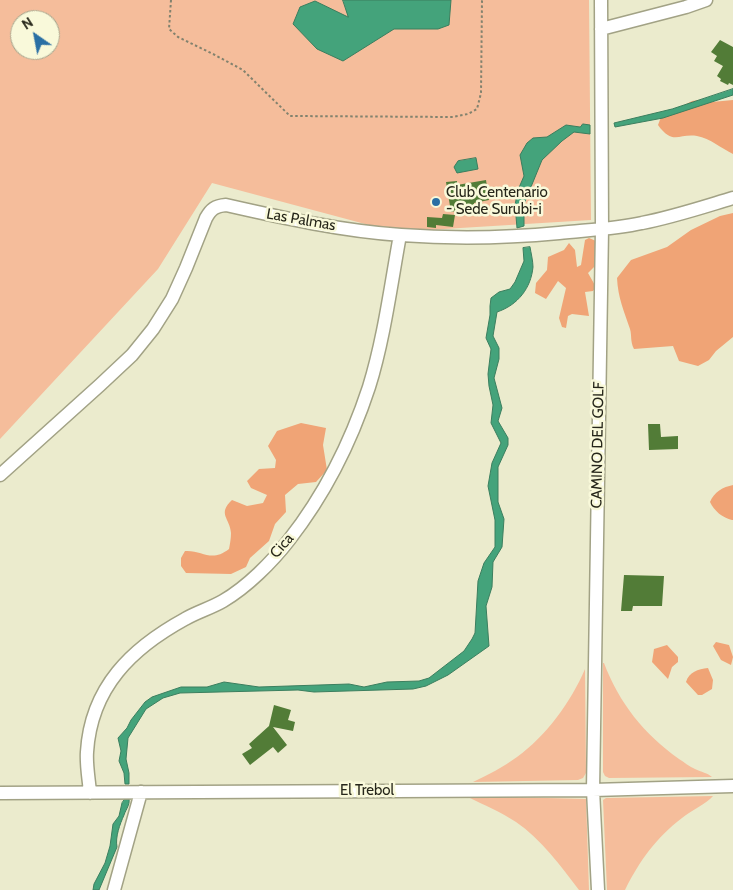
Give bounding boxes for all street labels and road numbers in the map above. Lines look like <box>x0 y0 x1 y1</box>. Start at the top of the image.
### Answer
street label: Las Palmas <box>265 205 337 235</box>
street label: CAMINO DEL GOLF <box>588 381 608 509</box>
street label: Cica <box>266 530 298 562</box>
street label: El Trebol <box>340 782 394 800</box>

